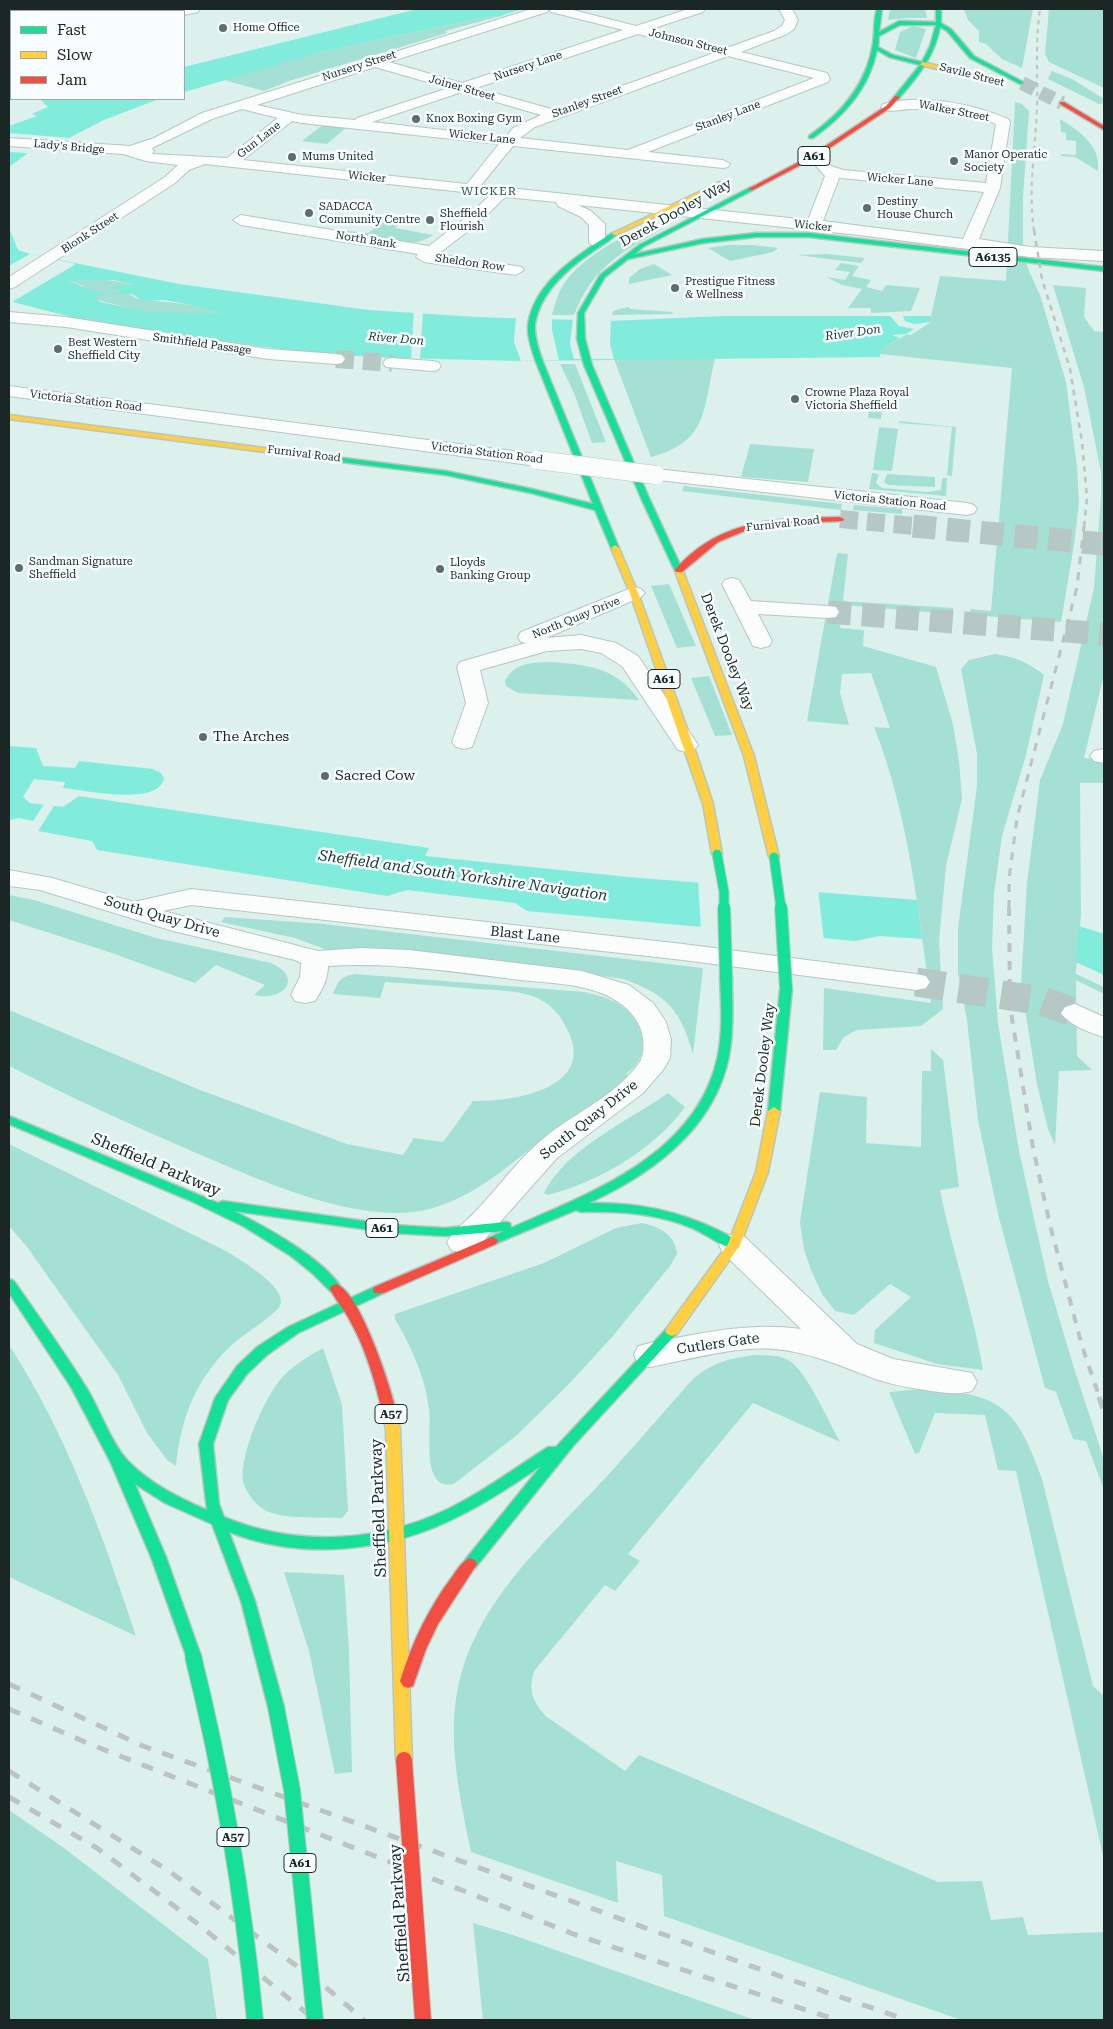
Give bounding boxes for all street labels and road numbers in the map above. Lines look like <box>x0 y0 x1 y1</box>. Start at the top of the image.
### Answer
street label: Johnson Street <box>647 26 729 58</box>
street label: Nursery Street <box>320 48 398 84</box>
street label: Nursery Lane <box>492 48 564 84</box>
street label: Savile Street <box>938 61 1006 89</box>
street label: Joiner Street <box>427 72 497 104</box>
street label: Stanley Street <box>550 83 624 121</box>
street label: Stanley Lane <box>694 98 762 134</box>
street label: Walker Street <box>918 98 990 124</box>
street label: Gun Lane <box>235 119 283 161</box>
street label: Wicker Lane <box>448 127 516 147</box>
street label: Lady's Bridge <box>33 137 105 157</box>
road number: A61 <box>798 146 830 166</box>
street label: Wicker <box>347 168 387 186</box>
street label: Wicker Lane <box>866 171 934 189</box>
street label: Derek Dooley Way <box>617 175 735 251</box>
street label: Blonk Street <box>59 210 121 256</box>
street label: Wicker <box>793 217 833 235</box>
street label: North Bank <box>335 229 397 251</box>
road number: A6135 <box>969 248 1017 266</box>
street label: Sheldon Row <box>434 252 506 274</box>
street label: Smithfield Passage <box>152 331 252 357</box>
street label: Victoria Station Road <box>29 388 143 414</box>
street label: Victoria Station Road <box>430 440 544 466</box>
street label: Furnival Road <box>267 443 341 465</box>
street label: Victoria Station Road <box>833 489 947 513</box>
street label: Furnival Road <box>746 514 820 534</box>
street label: Derek Dooley Way <box>697 591 757 713</box>
street label: North Quay Drive <box>530 594 622 642</box>
road number: A61 <box>648 670 680 689</box>
street label: South Quay Drive <box>102 892 222 942</box>
street label: Blast Lane <box>489 923 561 947</box>
street label: Derek Dooley Way <box>747 1002 779 1128</box>
street label: South Quay Drive <box>537 1077 641 1163</box>
street label: Sheffield Parkway <box>88 1129 224 1201</box>
road number: A61 <box>366 1218 398 1238</box>
street label: Cutlers Gate <box>676 1330 760 1358</box>
road number: A57 <box>375 1405 407 1424</box>
street label: Sheffield Parkway <box>367 1438 391 1578</box>
road number: A57 <box>217 1828 249 1846</box>
street label: Sheffield Parkway <box>386 1843 414 1983</box>
road number: A61 <box>284 1854 316 1872</box>

